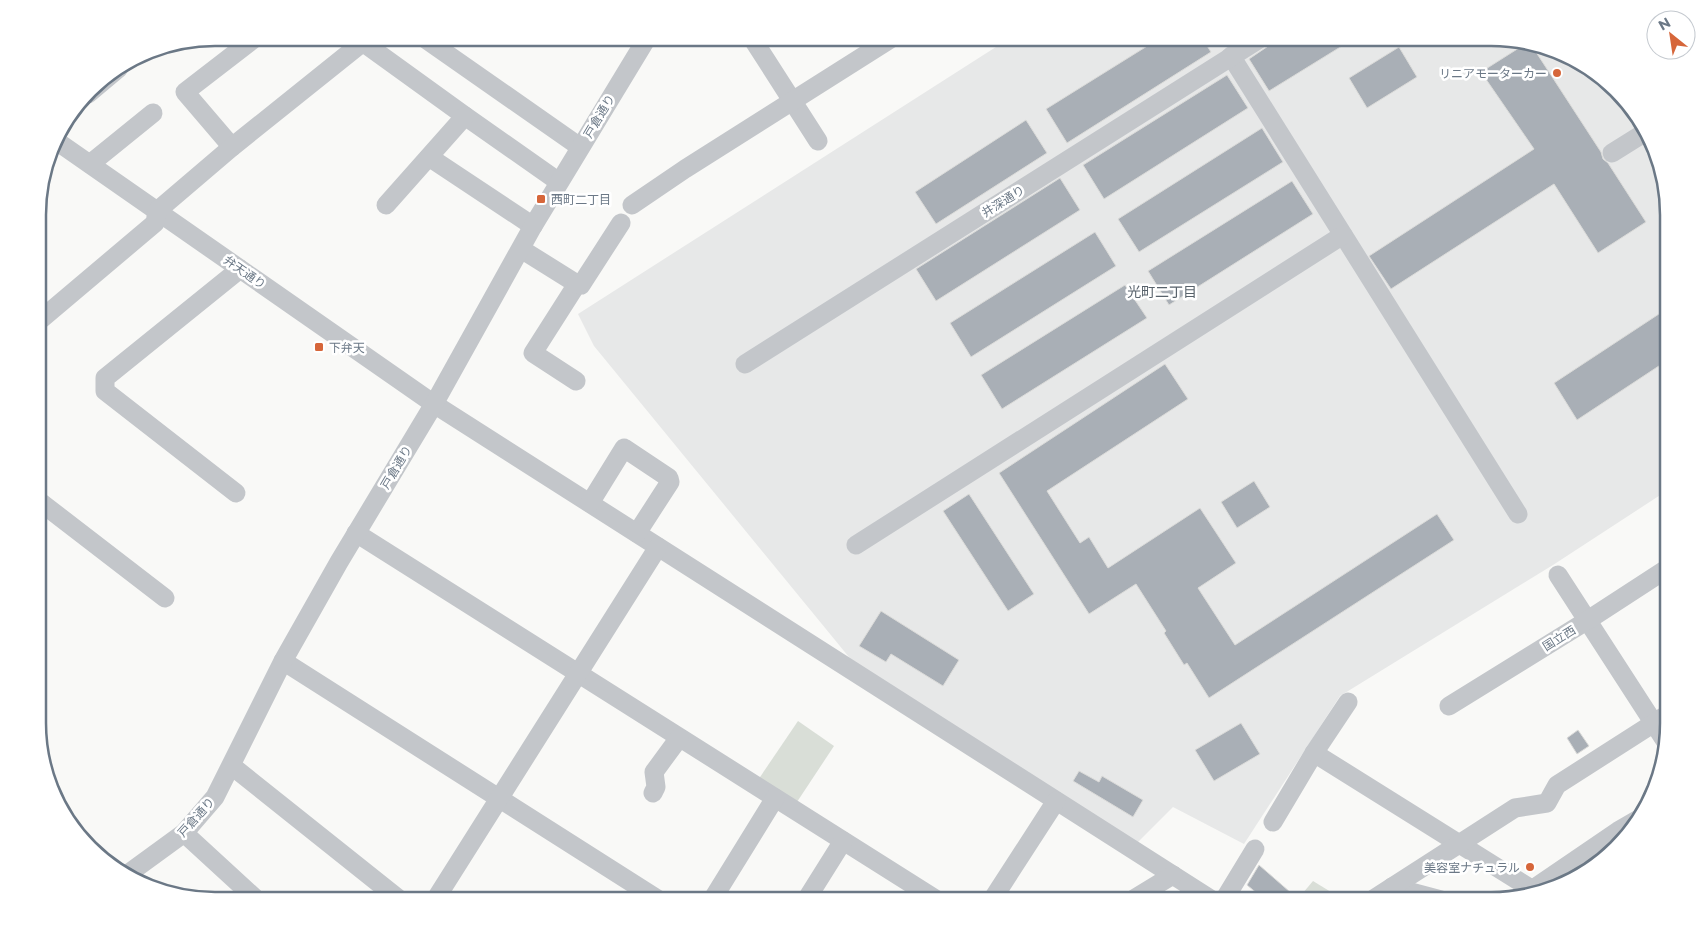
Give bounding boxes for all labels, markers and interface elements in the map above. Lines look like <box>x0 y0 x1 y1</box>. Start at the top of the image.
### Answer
north arrow <box>1646 10 1696 60</box>
text: N <box>1655 13 1674 34</box>
place label: リニアモーターカー <box>1439 66 1547 81</box>
marker: リニアモーターカー <box>1551 67 1563 79</box>
street label: 戸倉通り <box>580 92 618 140</box>
street label: 井深通り <box>979 182 1027 220</box>
place label: 西町二丁目 <box>551 192 611 207</box>
marker: 西町二丁目 <box>535 193 547 205</box>
street label: 弁天通り <box>221 252 269 292</box>
district label: 光町二丁目 <box>1127 283 1197 301</box>
place label: 下弁天 <box>329 340 365 355</box>
marker: 下弁天 <box>313 341 325 353</box>
street label: 戸倉通り <box>377 443 415 491</box>
street label: 国立西 <box>1540 622 1578 654</box>
street label: 戸倉通り <box>174 794 218 840</box>
place label: 美容室ナチュラル <box>1424 860 1520 875</box>
marker: 美容室ナチュラル <box>1524 861 1536 873</box>

